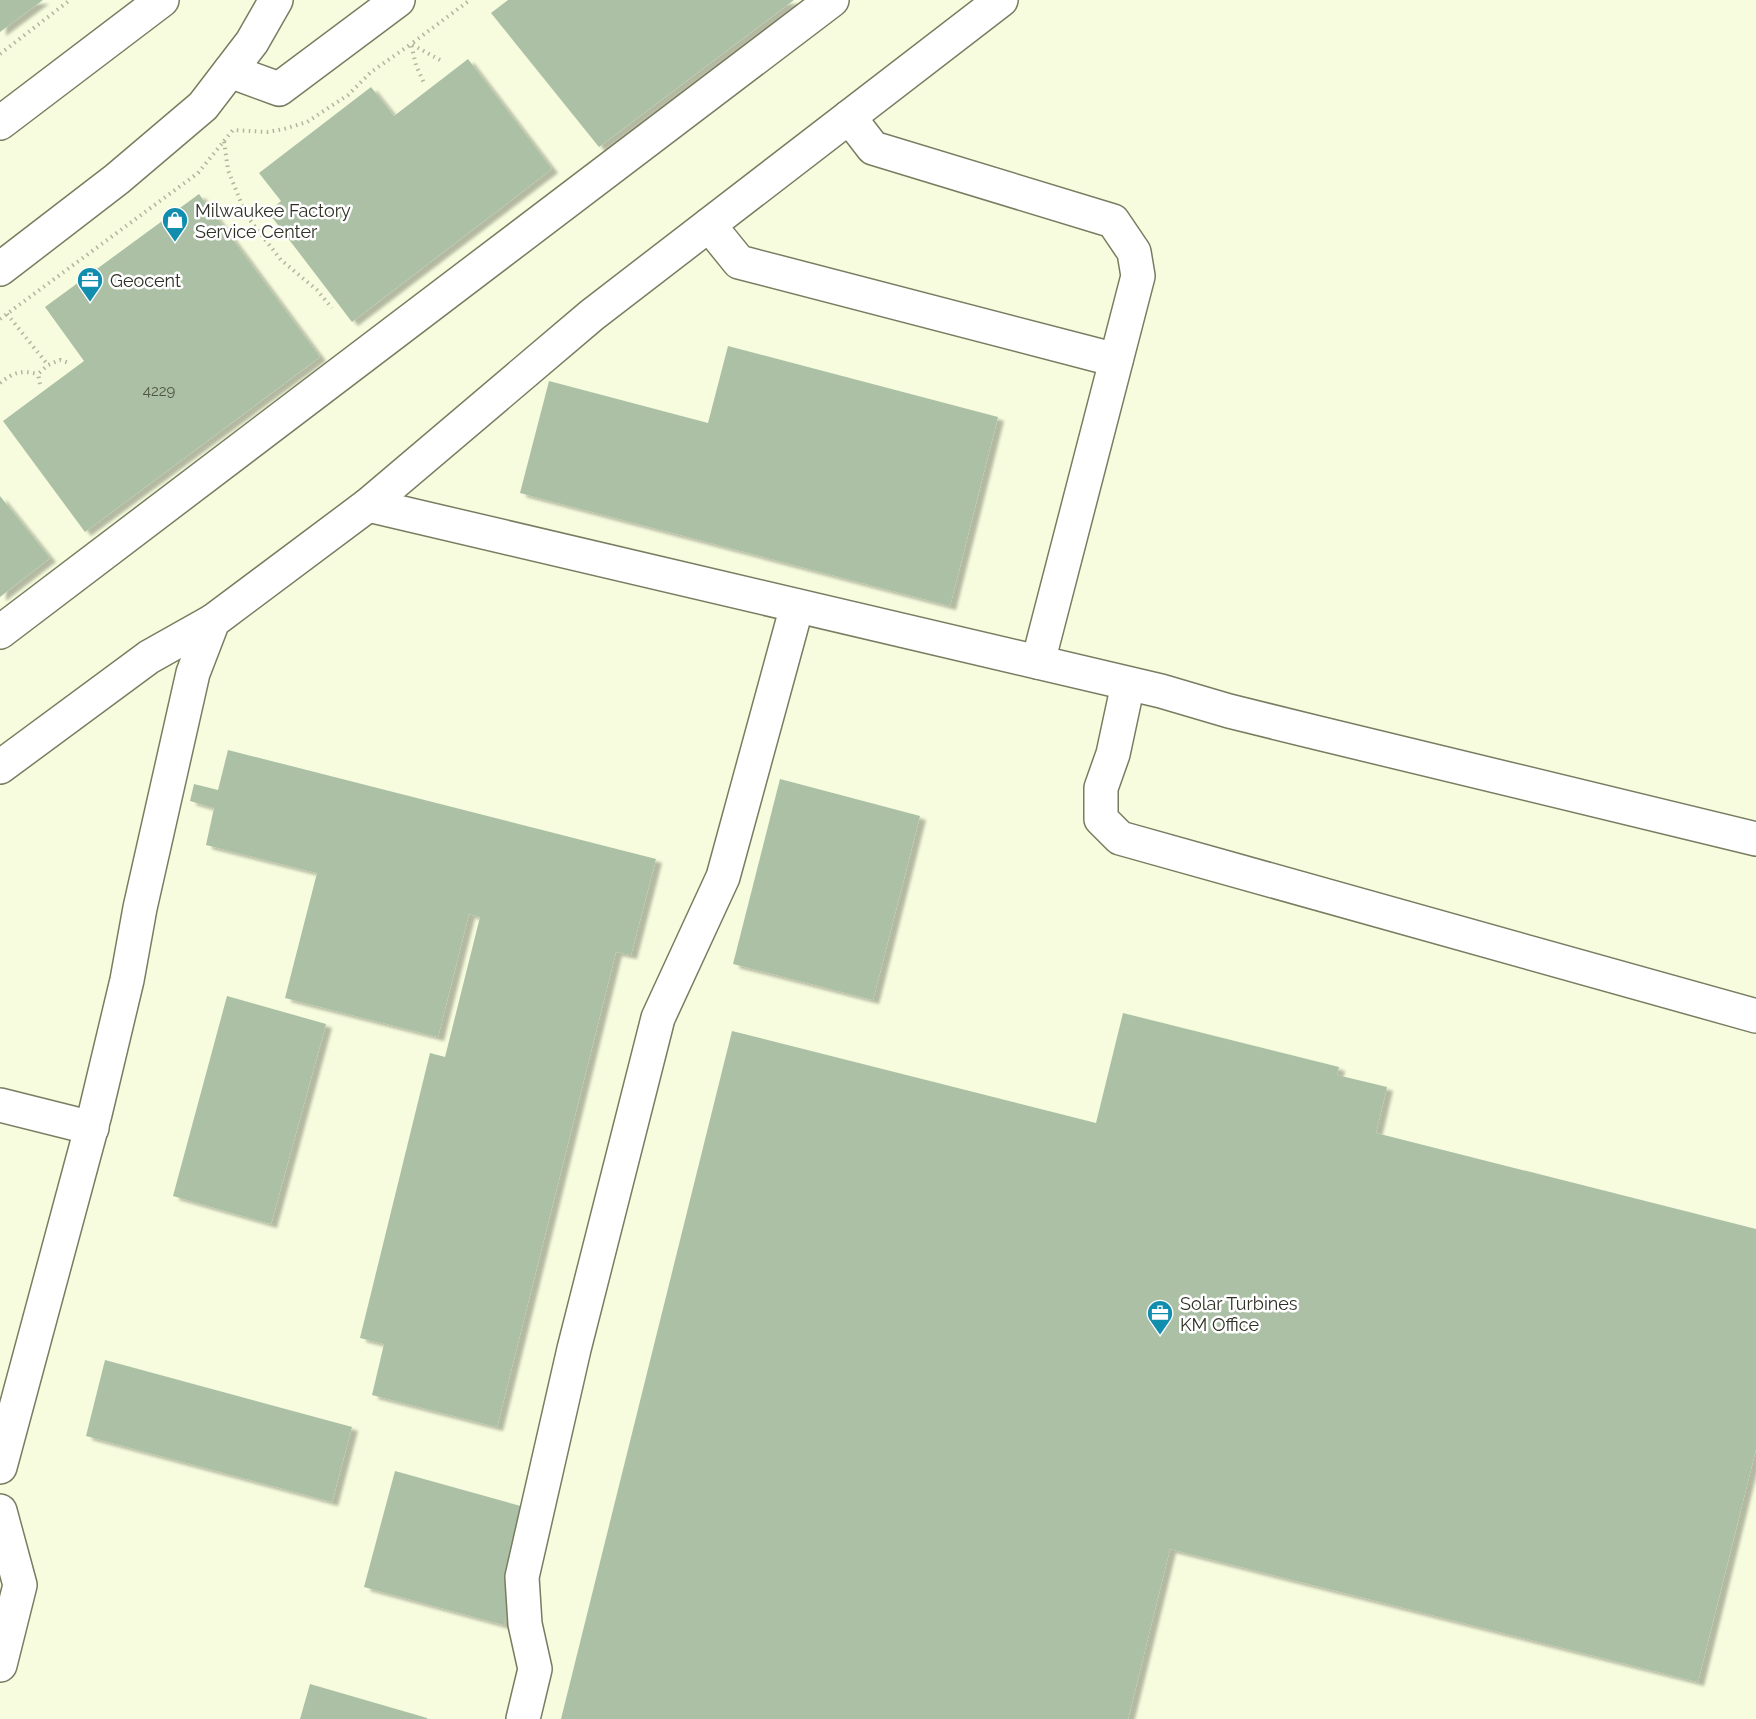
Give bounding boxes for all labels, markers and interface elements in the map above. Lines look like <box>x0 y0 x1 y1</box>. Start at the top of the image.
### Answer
place label: Milwaukee Factory Service Center <box>195 200 351 242</box>
shop icon: Milwaukee Factory Service Center <box>160 205 190 243</box>
office icon: Geocent <box>75 265 105 303</box>
place label: Geocent <box>110 270 181 291</box>
house number: 4229 <box>143 382 176 400</box>
place label: Solar Turbines KM Office <box>1180 1293 1298 1335</box>
office icon: Solar Turbines KM Office <box>1145 1298 1175 1336</box>

